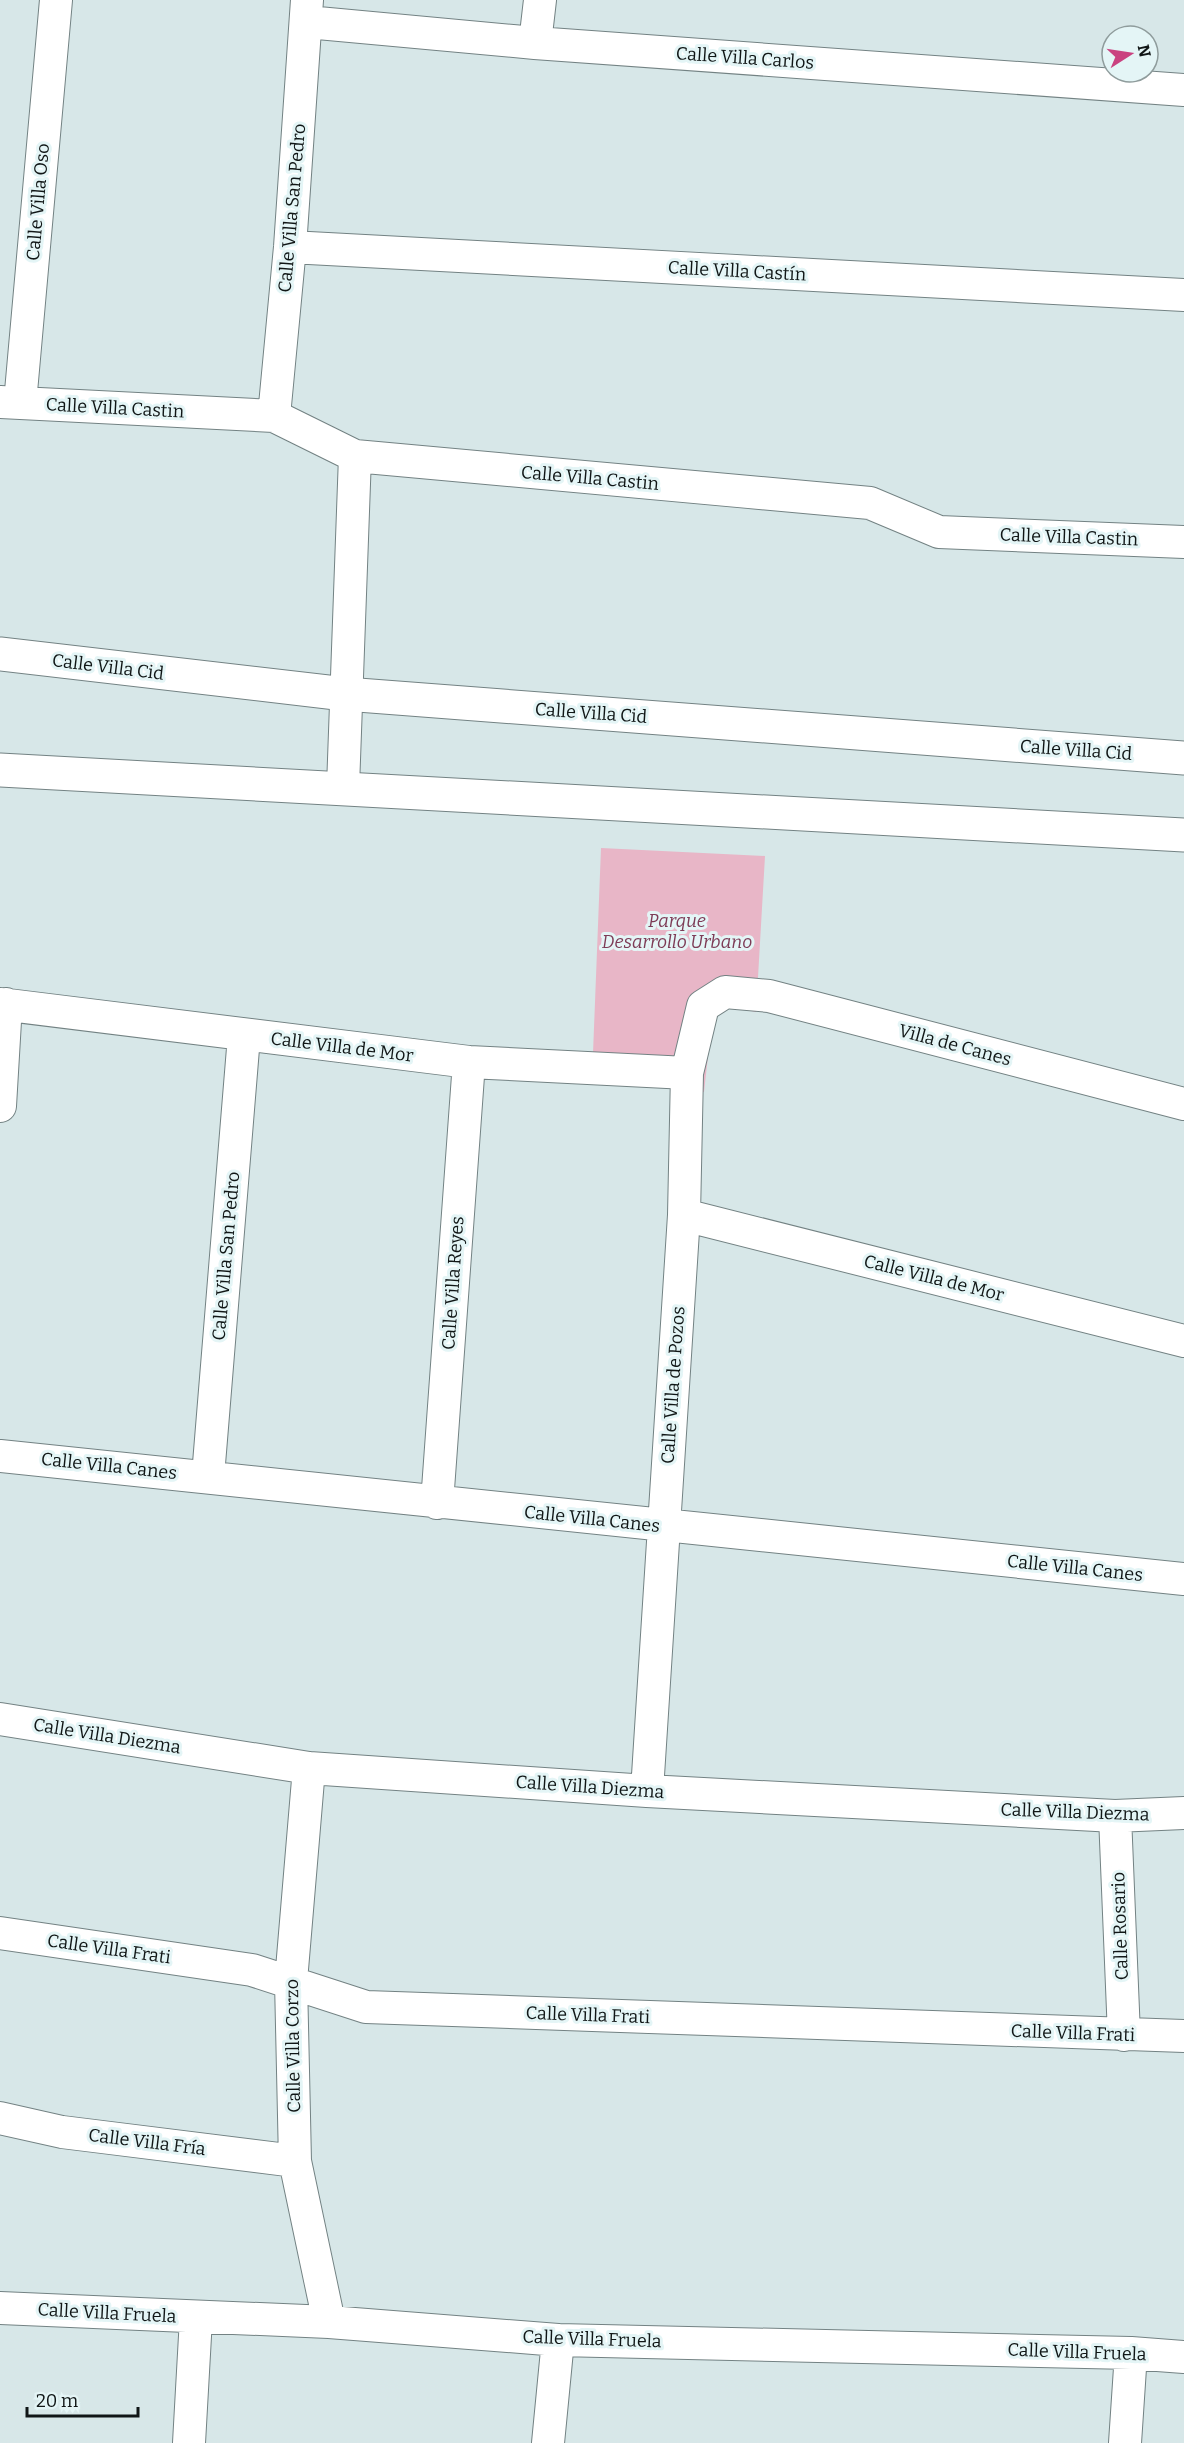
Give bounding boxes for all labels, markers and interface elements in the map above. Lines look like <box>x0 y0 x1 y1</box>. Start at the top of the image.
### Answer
north arrow <box>1100 24 1160 84</box>
street label: Calle Villa Carlos <box>675 42 815 74</box>
text: N <box>1134 43 1155 59</box>
street label: Calle Villa San Pedro <box>274 123 310 293</box>
street label: Calle Villa Oso <box>22 142 54 262</box>
street label: Calle Villa Castín <box>667 256 807 286</box>
street label: Calle Villa Castin <box>45 393 185 423</box>
street label: Calle Villa Castin <box>520 461 661 495</box>
street label: Calle Villa Castin <box>999 524 1139 550</box>
street label: Calle Villa Cid <box>51 649 166 685</box>
street label: Calle Villa Cid <box>534 698 648 728</box>
street label: Calle Villa Cid <box>1019 735 1133 765</box>
park label: Parque Desarrollo Urbano <box>602 910 752 953</box>
street label: Villa de Canes <box>896 1019 1014 1071</box>
street label: Calle Villa de Mor <box>269 1027 415 1067</box>
street label: Calle Villa San Pedro <box>208 1171 244 1341</box>
street label: Calle Villa Reyes <box>437 1215 469 1351</box>
street label: Calle Villa de Mor <box>862 1250 1006 1306</box>
street label: Calle Villa de Pozos <box>657 1305 689 1465</box>
street label: Calle Villa Canes <box>40 1448 178 1484</box>
street label: Calle Villa Canes <box>523 1501 661 1537</box>
street label: Calle Villa Canes <box>1006 1550 1144 1586</box>
street label: Calle Villa Diezma <box>32 1713 182 1759</box>
street label: Calle Villa Diezma <box>515 1771 665 1803</box>
street label: Calle Villa Diezma <box>1000 1798 1150 1826</box>
street label: Calle Rosario <box>1107 1871 1133 1981</box>
street label: Calle Villa Frati <box>46 1929 172 1969</box>
street label: Calle Villa Corzo <box>281 1979 305 2113</box>
street label: Calle Villa Frati <box>525 2002 651 2028</box>
street label: Calle Villa Frati <box>1010 2020 1136 2046</box>
street label: Calle Villa Fría <box>87 2124 207 2160</box>
street label: Calle Villa Fruela <box>37 2298 177 2328</box>
street label: Calle Villa Fruela <box>522 2326 662 2352</box>
street label: Calle Villa Fruela <box>1007 2339 1147 2365</box>
scale bar <box>27 2380 138 2418</box>
text: 20 m <box>36 2390 78 2412</box>

